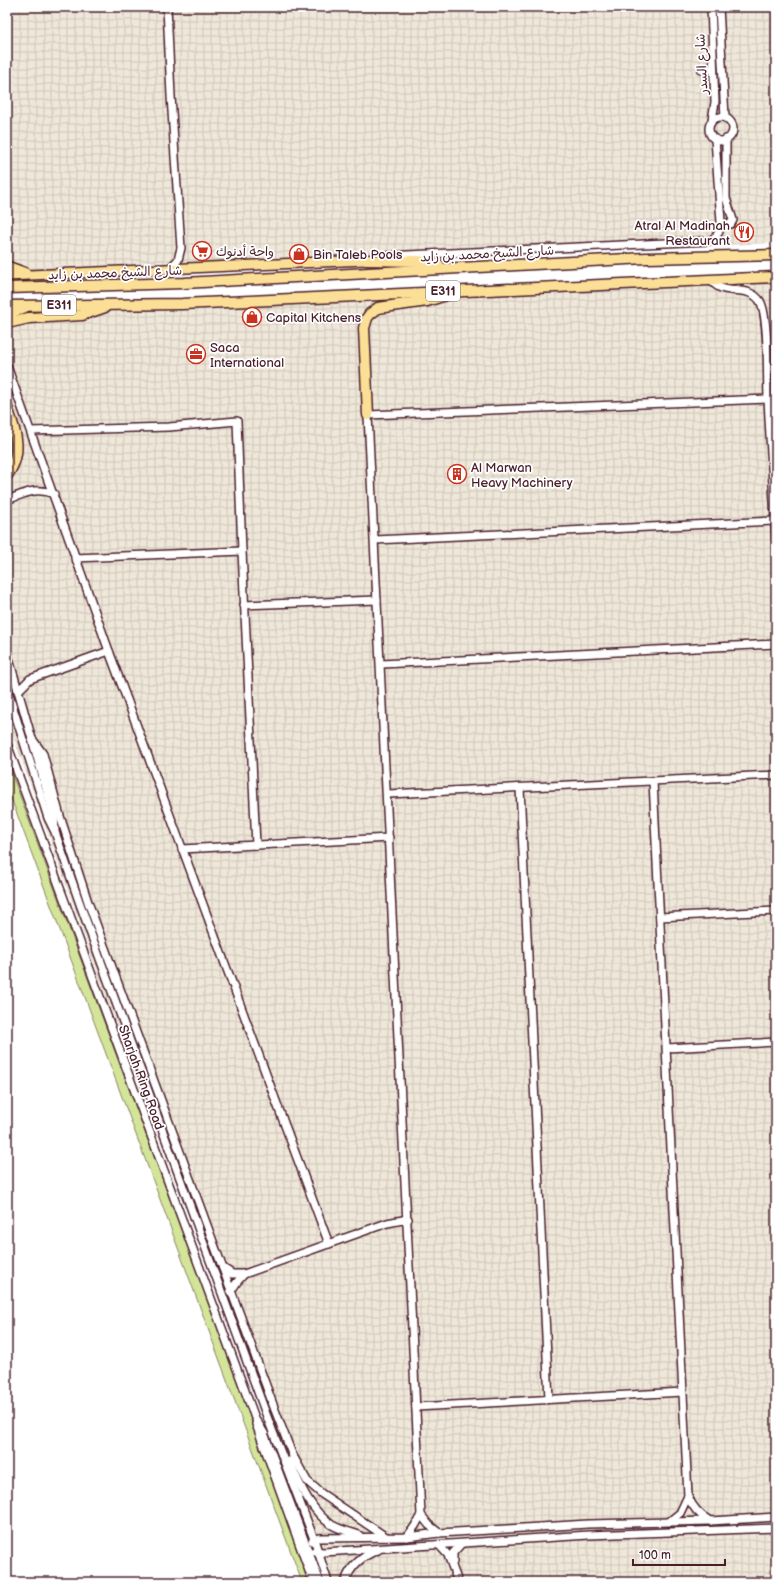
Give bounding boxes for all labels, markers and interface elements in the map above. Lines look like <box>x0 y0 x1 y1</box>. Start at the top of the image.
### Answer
street label: شارع السدر <box>692 33 713 96</box>
place label: Atral Al Madinah Restaurant <box>635 218 730 249</box>
restaurant icon: Atral Al Madinah Restaurant <box>733 221 755 243</box>
supermarket icon: واحة أدنوك <box>191 240 213 262</box>
street label: شارع الشيخ محمد بن زايد <box>419 242 555 267</box>
shop icon: Bin Taleb Pools <box>288 243 310 265</box>
place label: واحة أدنوك <box>216 244 274 260</box>
place label: Bin Taleb Pools <box>313 247 403 263</box>
street label: شارع الشيخ محمد بن زايد <box>48 263 183 284</box>
road number: E311 <box>426 281 460 301</box>
road number: E311 <box>42 295 76 315</box>
shop icon: Capital Kitchens <box>241 306 263 328</box>
place label: Capital Kitchens <box>266 310 362 326</box>
place label: Saca International <box>210 340 284 371</box>
office icon: Saca International <box>185 343 207 365</box>
place label: Al Marwan Heavy Machinery <box>471 460 573 491</box>
building icon: Al Marwan Heavy Machinery <box>446 463 468 485</box>
street label: Sharjah Ring Road <box>115 1023 167 1132</box>
scale bar <box>633 1541 725 1567</box>
text: 100 m <box>639 1548 671 1563</box>

